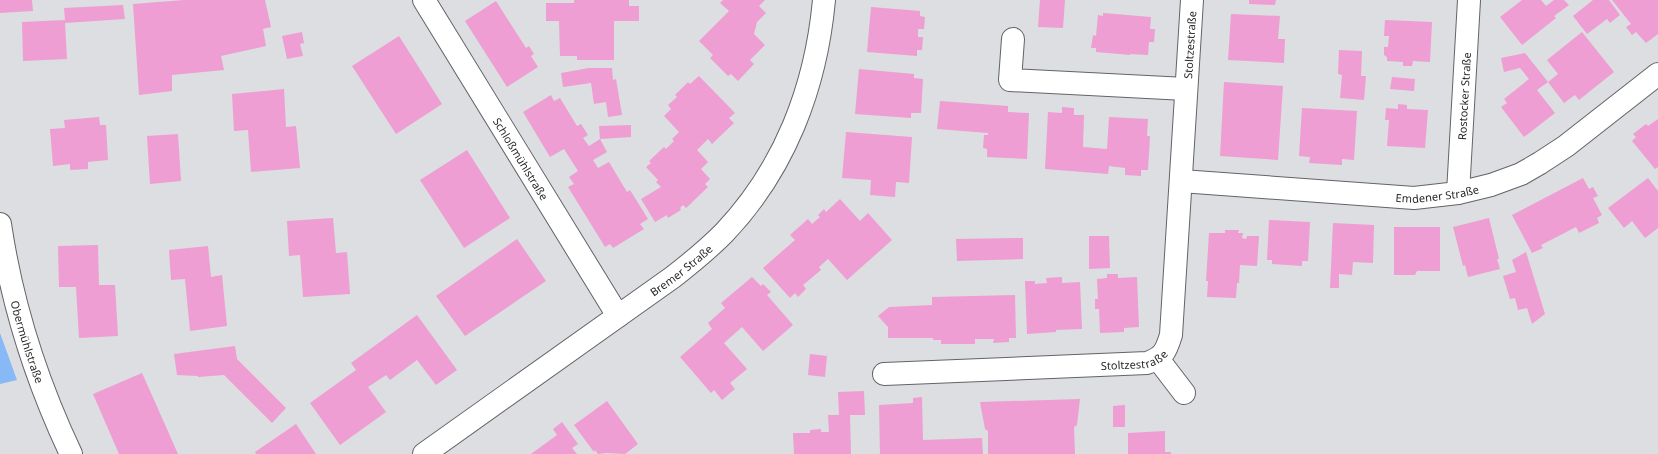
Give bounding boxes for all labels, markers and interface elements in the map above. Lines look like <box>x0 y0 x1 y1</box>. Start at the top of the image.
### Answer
street label: Stoltzestraße <box>1180 11 1199 79</box>
street label: Rostocker Straße <box>1454 52 1474 140</box>
street label: Schloßmühlstraße <box>490 114 552 203</box>
street label: Emdener Straße <box>1395 181 1480 206</box>
street label: Bremer Straße <box>647 241 715 299</box>
street label: Obermühlstraße <box>8 299 48 385</box>
street label: Stoltzestraße <box>1101 346 1171 372</box>

